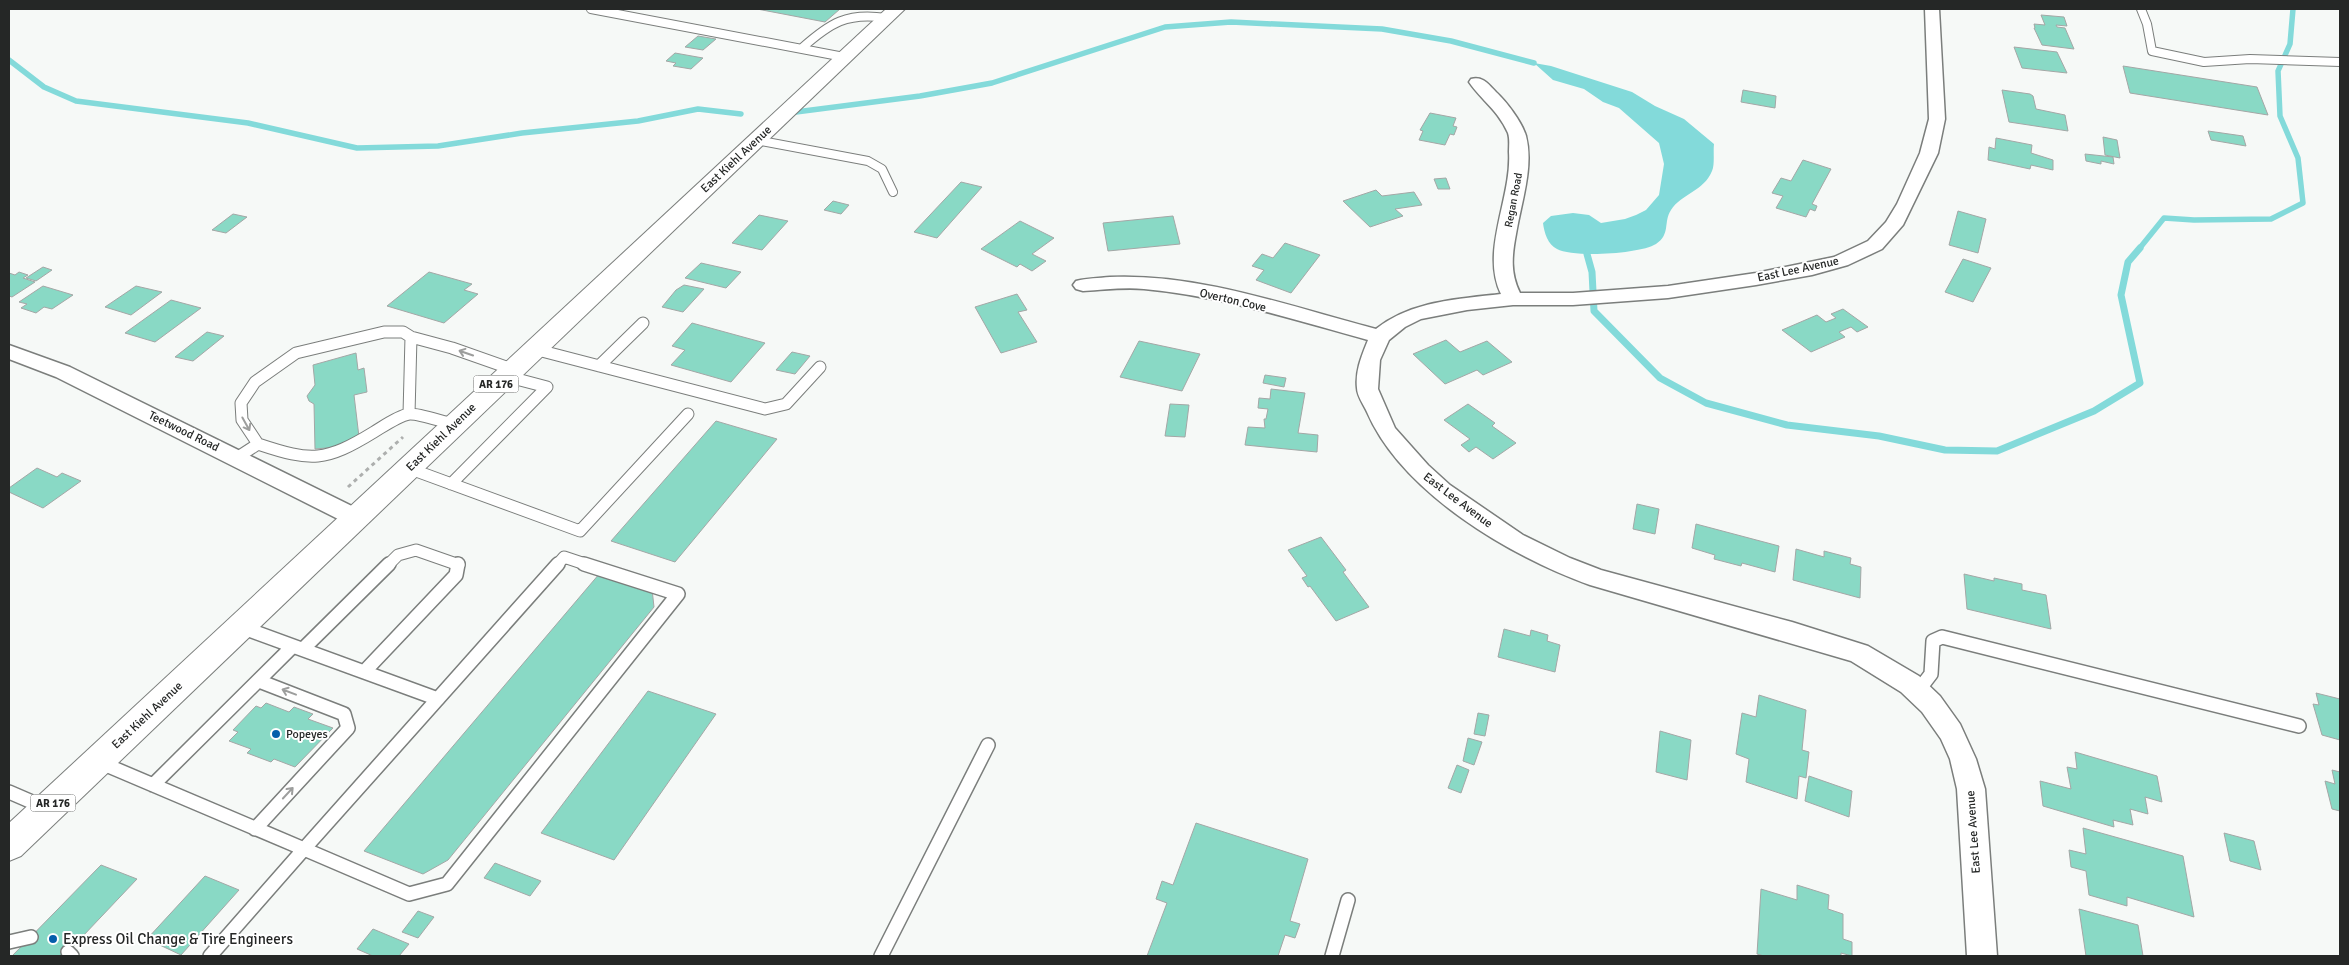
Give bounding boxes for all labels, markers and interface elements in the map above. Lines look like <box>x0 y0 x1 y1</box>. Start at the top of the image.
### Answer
street label: East Kiehl Avenue <box>698 123 775 196</box>
street label: Regan Road <box>1502 172 1525 228</box>
street label: East Lee Avenue <box>1756 254 1840 285</box>
street label: Overton Cove <box>1198 286 1268 315</box>
one-way arrow <box>459 348 475 357</box>
road number: AR 176 <box>474 376 518 392</box>
street label: East Kiehl Avenue <box>403 400 479 475</box>
street label: Teetwood Road <box>146 408 222 455</box>
one-way arrow <box>241 417 251 432</box>
street label: East Lee Avenue <box>1420 469 1495 531</box>
street label: East Kiehl Avenue <box>109 679 186 752</box>
one-way arrow <box>281 687 297 696</box>
place label: Popeyes <box>286 727 328 742</box>
marker: Popeyes <box>270 728 282 740</box>
one-way arrow <box>282 786 294 799</box>
street label: East Lee Avenue <box>1963 790 1984 874</box>
road number: AR 176 <box>30 794 76 811</box>
place label: Express Oil Change & Tire Engineers <box>63 930 293 948</box>
marker: Express Oil Change & Tire Engineers <box>47 933 59 945</box>

